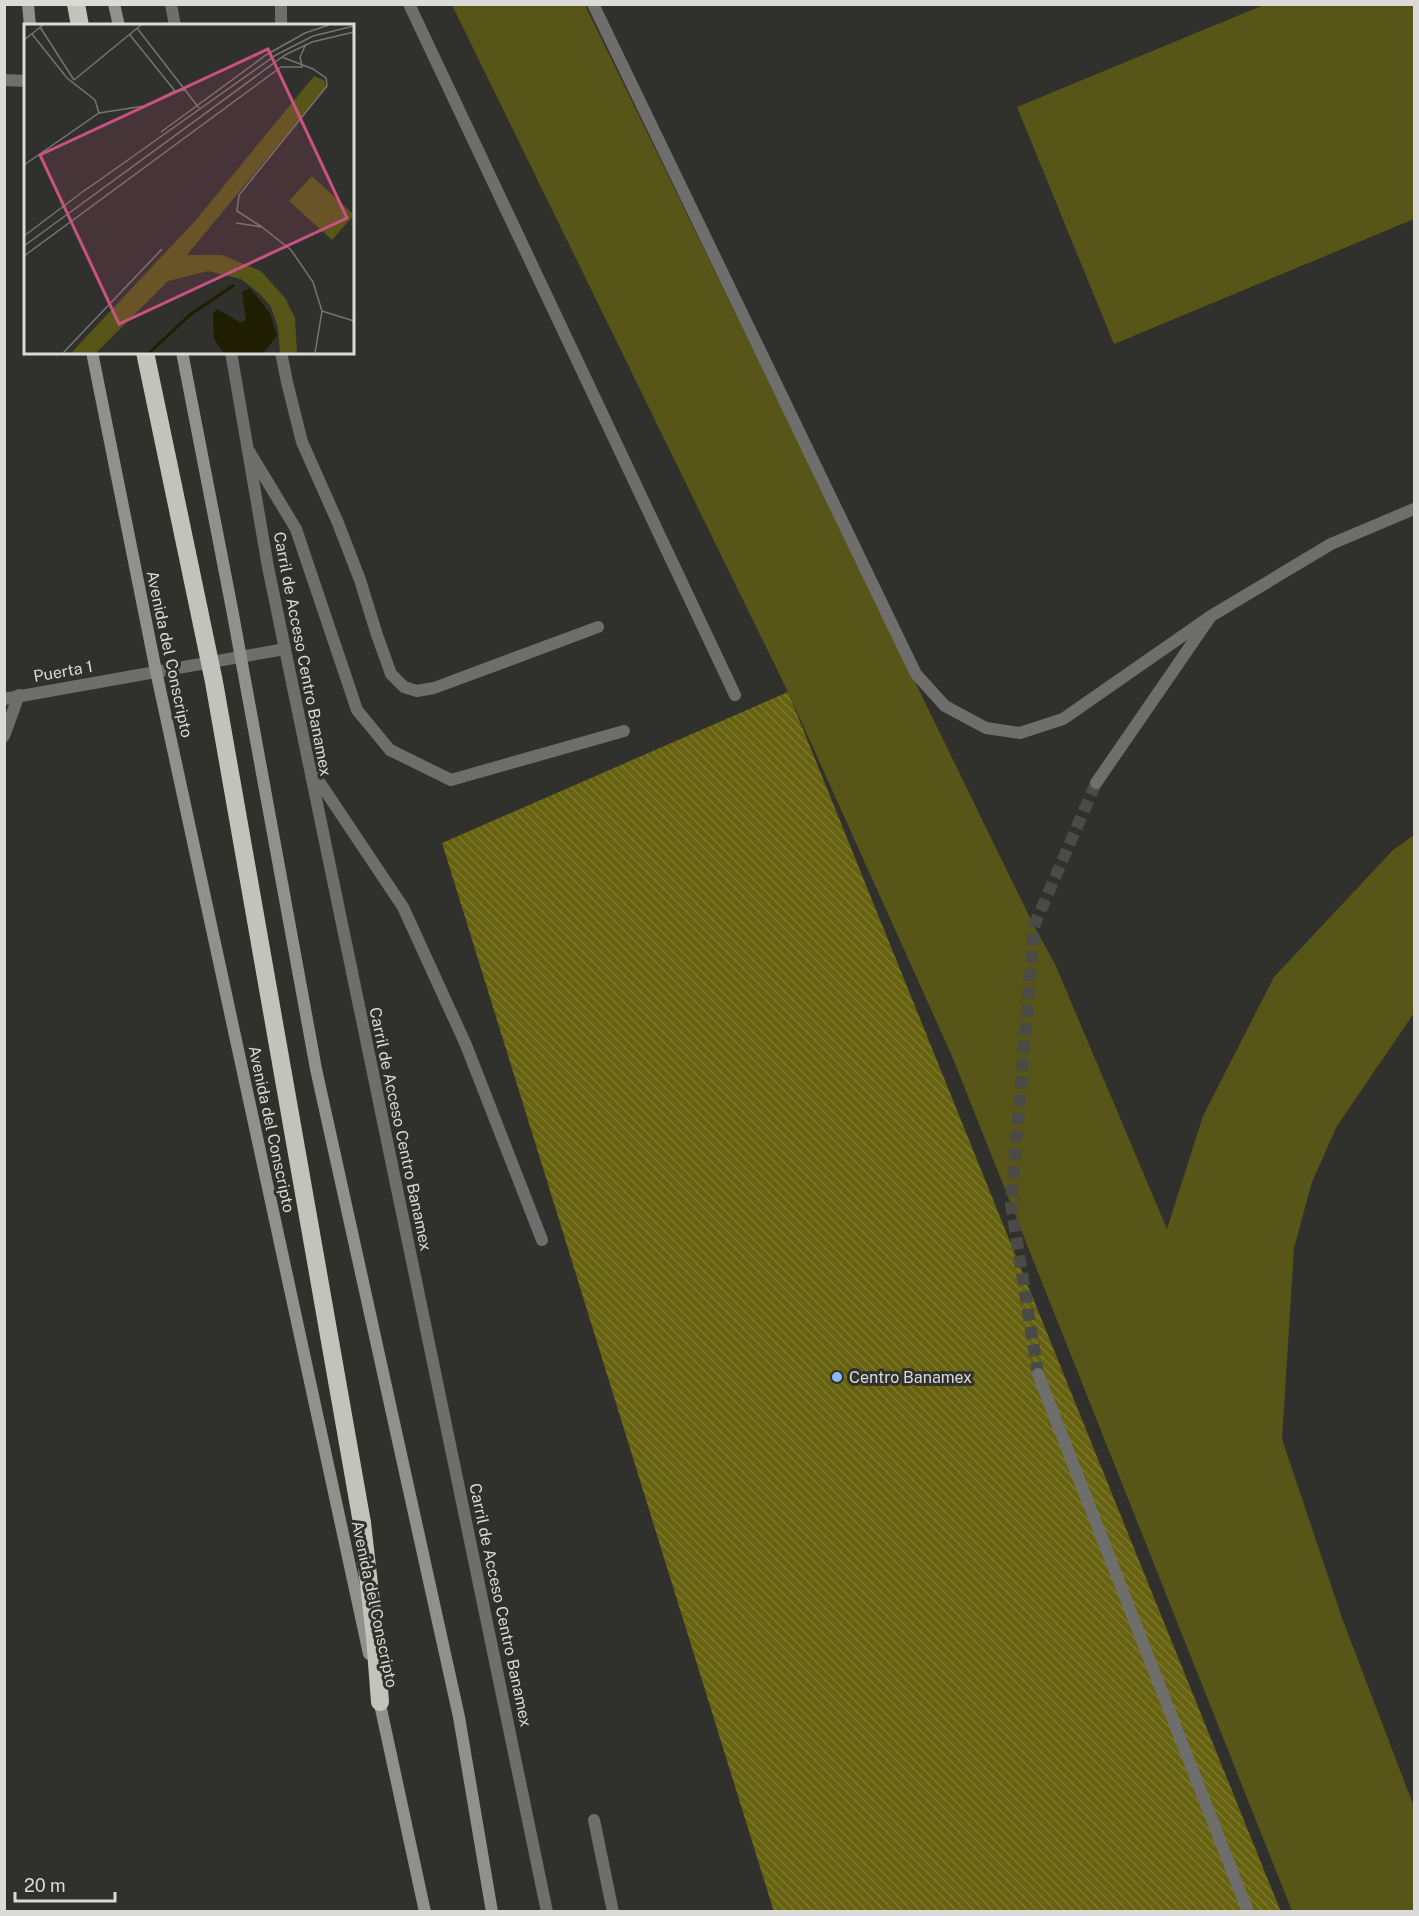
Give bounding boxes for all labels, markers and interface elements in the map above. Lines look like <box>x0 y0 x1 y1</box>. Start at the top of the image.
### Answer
inset map <box>24 24 354 354</box>
street label: Carril de Acceso Centro Banamex <box>269 530 336 778</box>
street label: Avenida del Conscripto <box>143 569 197 739</box>
street label: Puerta 1 <box>32 657 94 686</box>
street label: Carril de Acceso Centro Banamex <box>365 1005 436 1253</box>
street label: Avenida del Conscripto <box>245 1044 299 1214</box>
place label: Centro Banamex <box>849 1368 972 1387</box>
marker: Centro Banamex <box>830 1370 844 1384</box>
street label: Carril de Acceso Centro Banamex <box>465 1481 536 1729</box>
street label: Avenida del Conscripto <box>348 1519 402 1689</box>
scale bar <box>15 1865 116 1903</box>
text: 20 m <box>24 1875 66 1896</box>

